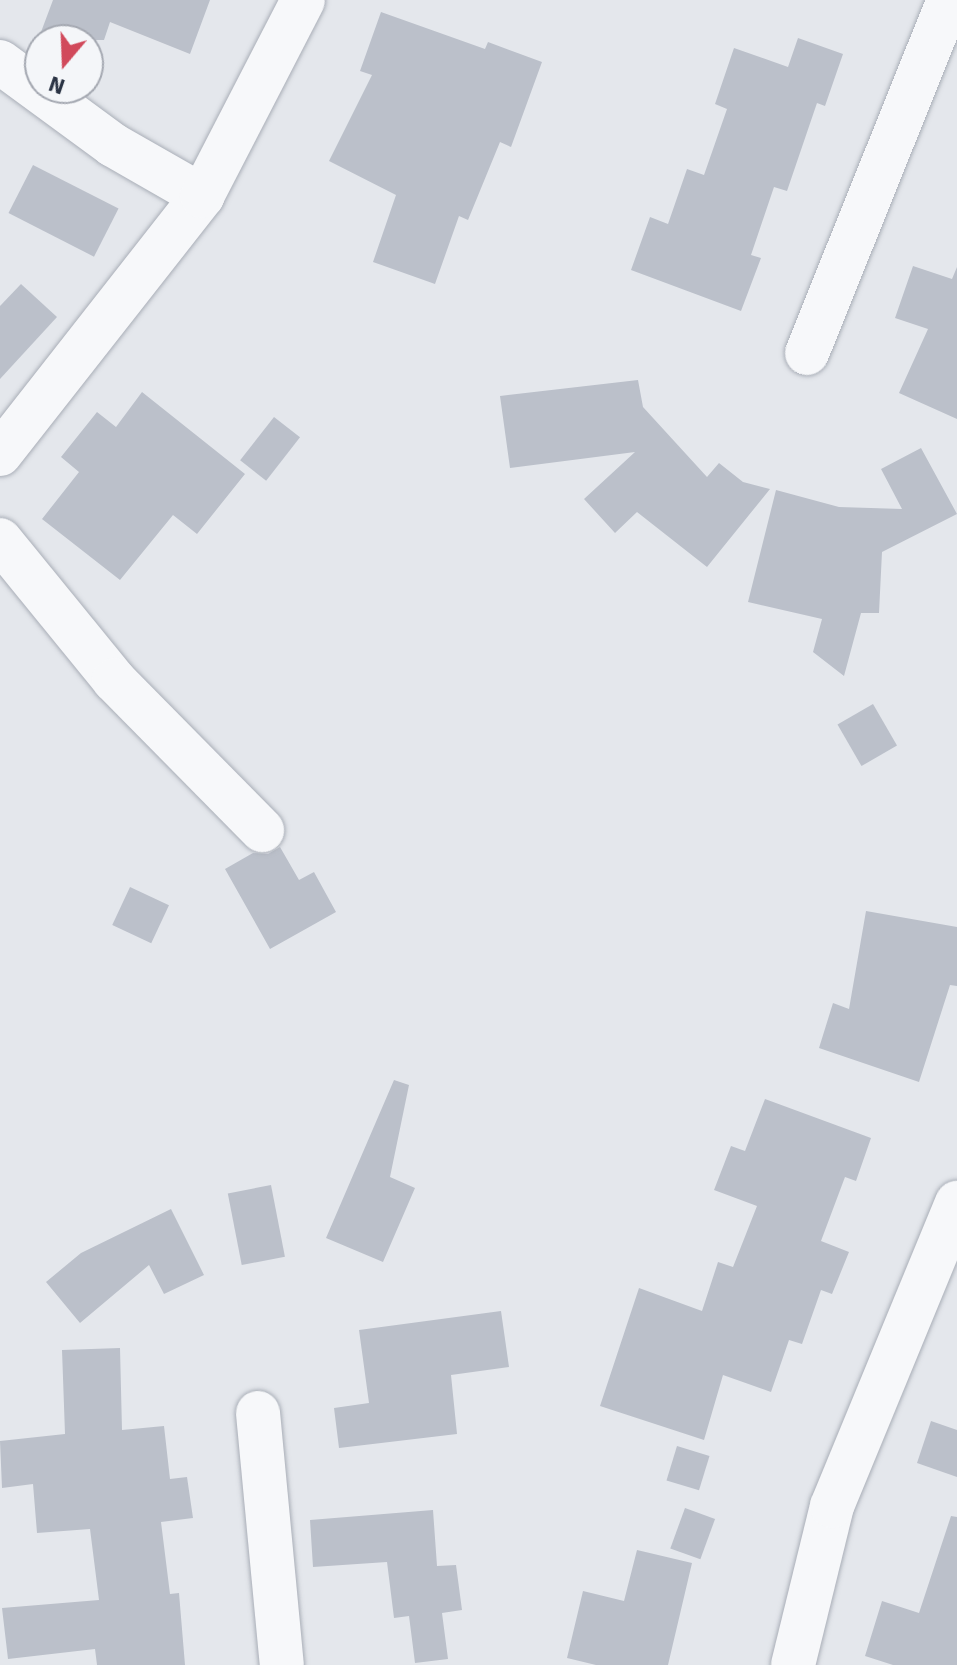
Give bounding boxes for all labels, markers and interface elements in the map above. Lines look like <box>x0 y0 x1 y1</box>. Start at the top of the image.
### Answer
north arrow <box>24 24 104 104</box>
text: N <box>45 70 68 101</box>

